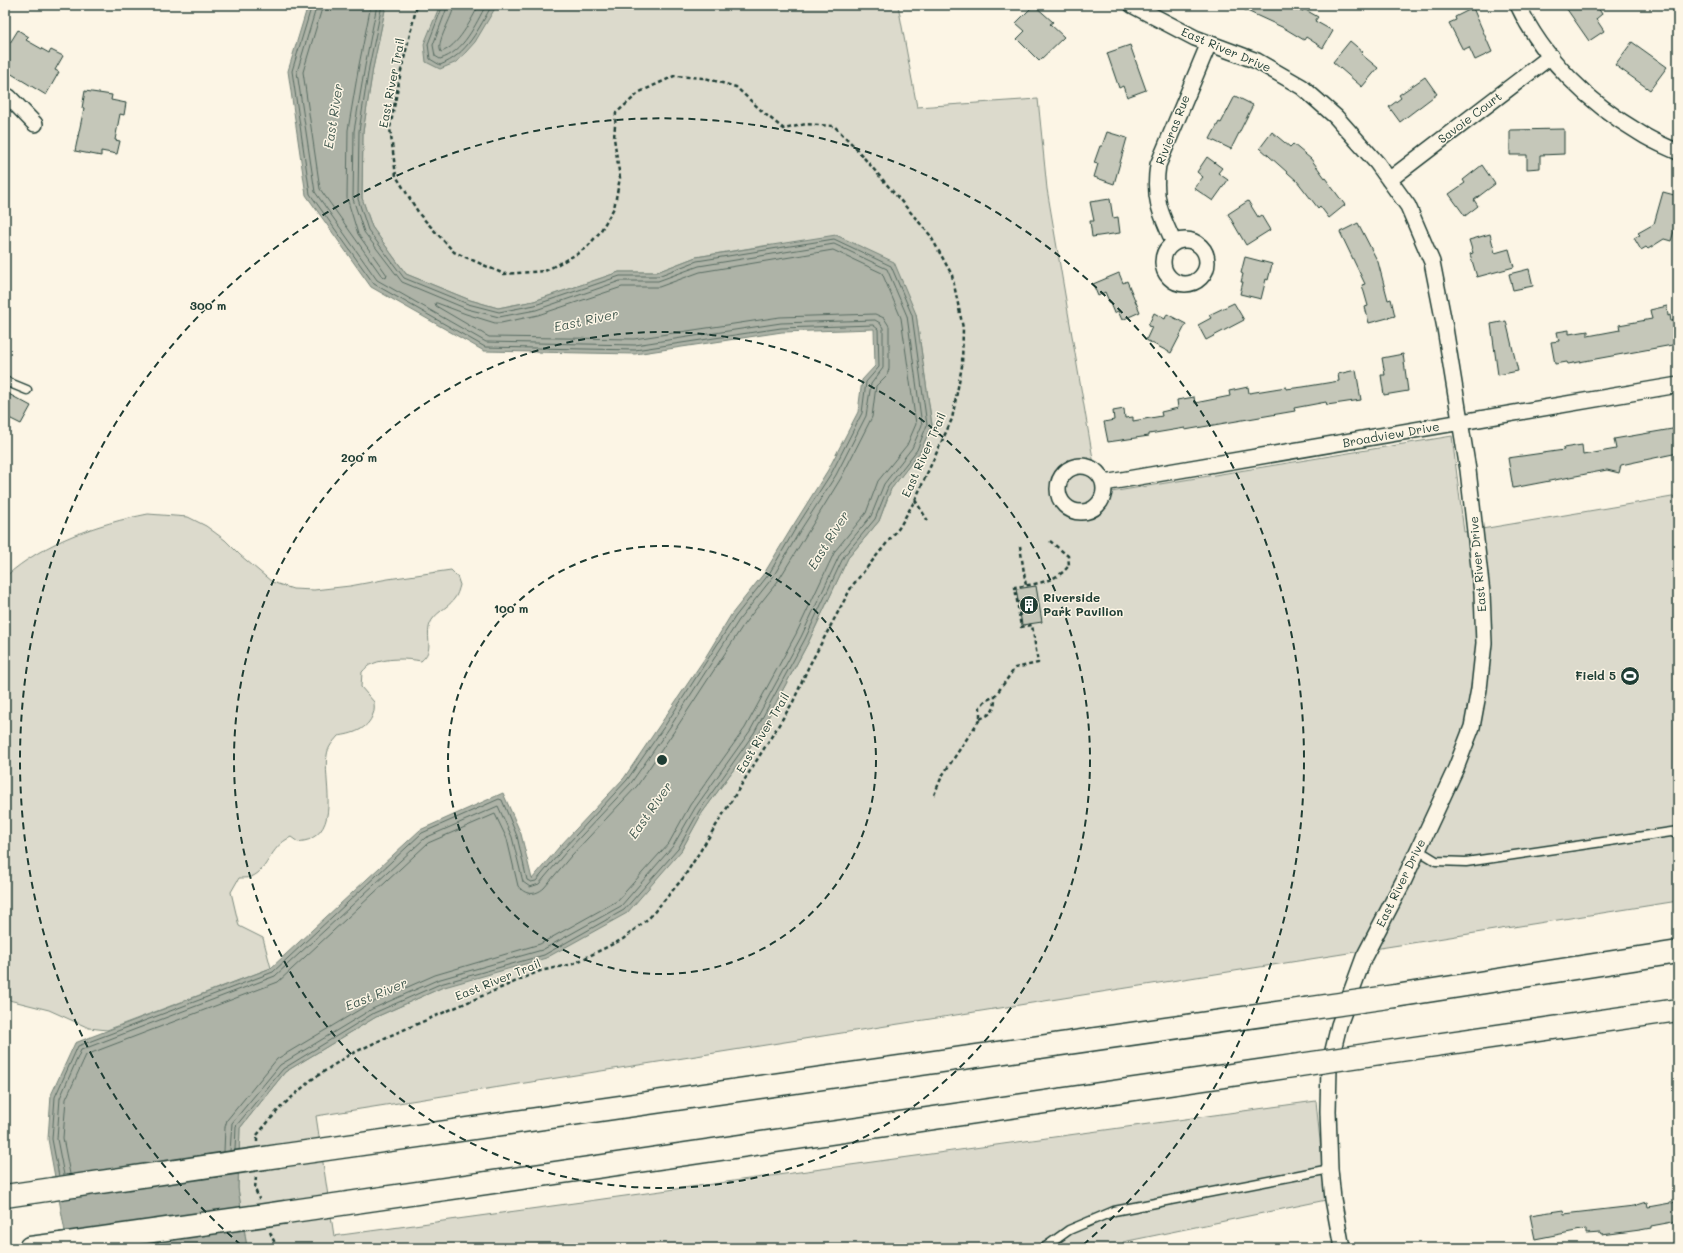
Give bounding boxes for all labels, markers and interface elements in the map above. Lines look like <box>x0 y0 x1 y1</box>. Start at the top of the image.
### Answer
street label: East River Drive <box>1179 23 1274 75</box>
street label: East River Trail <box>374 37 408 129</box>
water label: East River <box>319 82 346 150</box>
street label: Savoie Court <box>1434 88 1505 147</box>
street label: Rivieras Rue <box>1151 92 1193 167</box>
text: 300 m <box>190 297 226 313</box>
water label: East River <box>552 304 620 335</box>
street label: East River Trail <box>897 410 949 499</box>
street label: Broadview Drive <box>1341 418 1440 450</box>
text: 200 m <box>341 449 377 465</box>
water label: East River <box>803 507 852 572</box>
street label: East River Drive <box>1465 516 1489 613</box>
place label: Riverside Park Pavilion <box>1043 589 1123 619</box>
building icon: Riverside Park Pavilion <box>1018 594 1040 616</box>
text: 100 m <box>494 600 528 616</box>
sports icon: Field 5 <box>1619 665 1641 687</box>
place label: Field 5 <box>1575 667 1616 683</box>
street label: East River Trail <box>732 689 792 776</box>
centre of rings <box>655 753 669 767</box>
water label: East River <box>624 778 676 841</box>
street label: East River Drive <box>1372 836 1428 929</box>
street label: East River Trail <box>452 955 543 1004</box>
water label: East River <box>342 973 410 1014</box>

